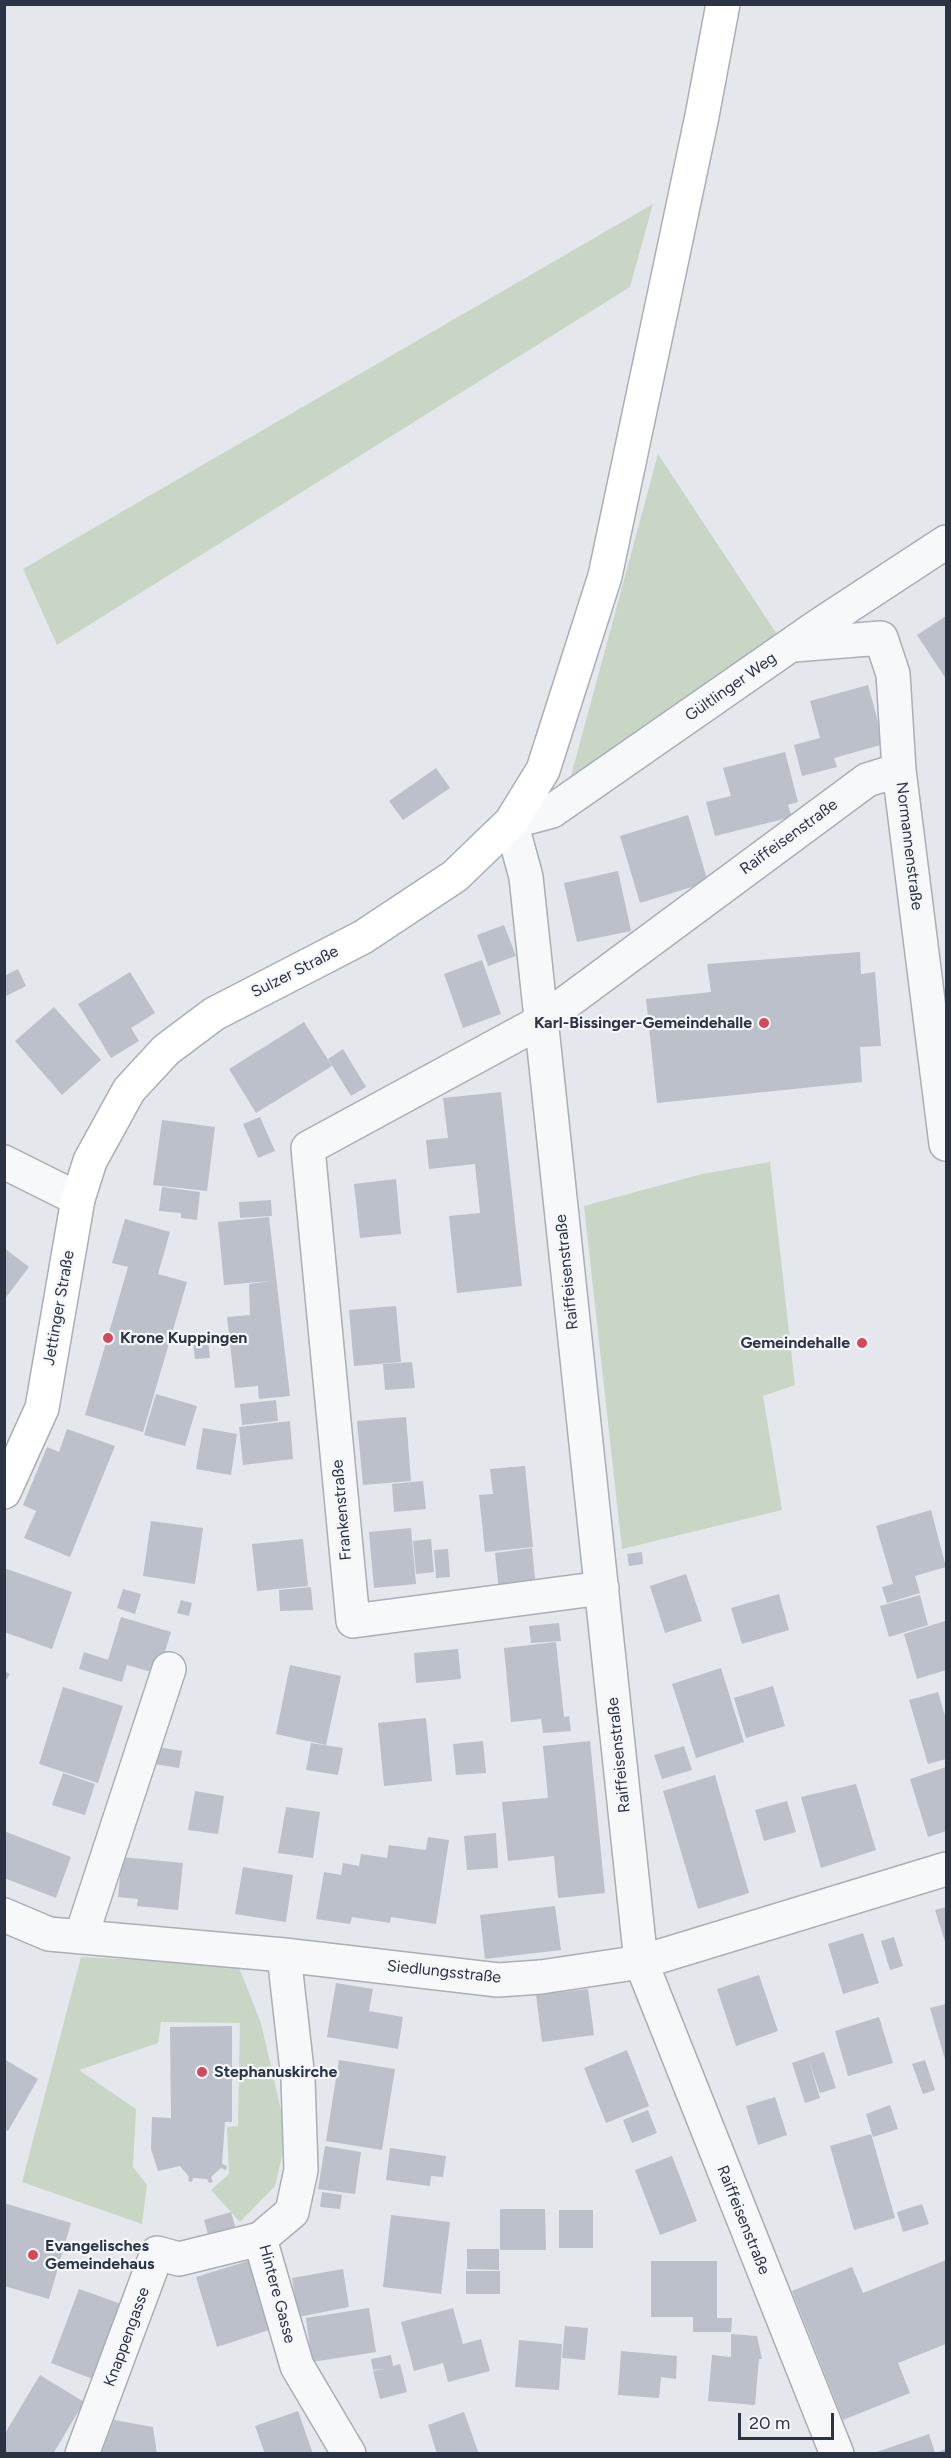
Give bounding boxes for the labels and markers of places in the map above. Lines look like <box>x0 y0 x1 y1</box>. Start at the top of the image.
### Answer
place label: Karl-Bissinger-Gemeindehalle <box>534 1013 752 1033</box>
marker: Karl-Bissinger-Gemeindehalle <box>757 1016 771 1030</box>
place label: Krone Kuppingen <box>120 1328 247 1348</box>
marker: Krone Kuppingen <box>101 1331 115 1345</box>
place label: Gemeindehalle <box>740 1333 850 1353</box>
marker: Gemeindehalle <box>855 1336 869 1350</box>
place label: Stephanuskirche <box>214 2062 337 2082</box>
marker: Stephanuskirche <box>195 2065 209 2079</box>
place label: Evangelisches Gemeindehaus <box>45 2236 154 2274</box>
marker: Evangelisches Gemeindehaus <box>26 2248 40 2262</box>

